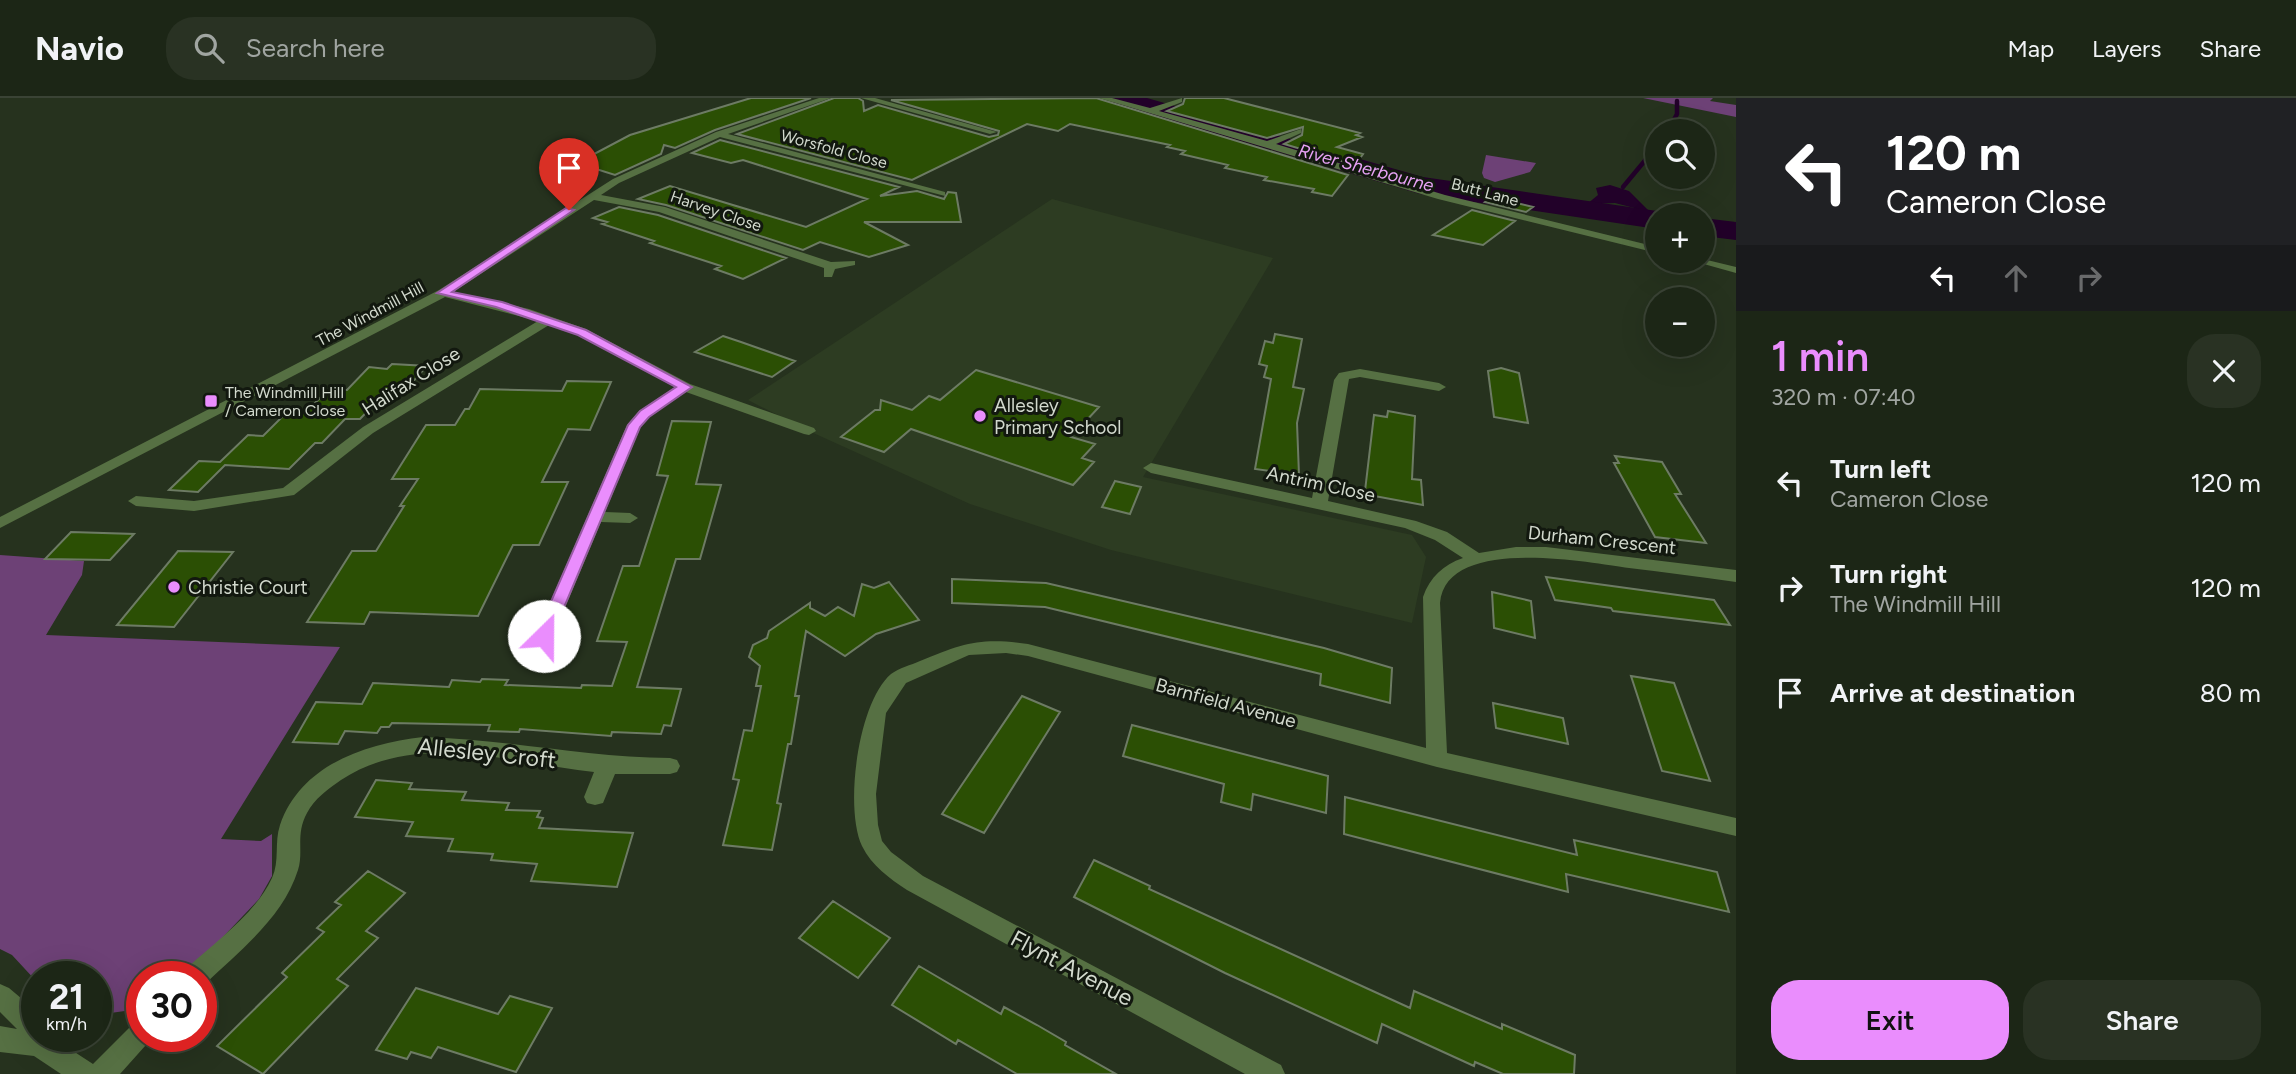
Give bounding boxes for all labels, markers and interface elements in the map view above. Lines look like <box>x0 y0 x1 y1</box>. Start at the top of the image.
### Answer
search box <box>166 17 656 80</box>
text: Navio <box>35 29 124 68</box>
icon: search <box>190 29 228 67</box>
text: Search here <box>246 32 385 64</box>
text: Map <box>2007 34 2054 63</box>
text: Layers <box>2092 34 2161 63</box>
text: Share <box>2199 34 2261 63</box>
map controls <box>1645 119 1715 357</box>
button: search <box>1645 119 1715 189</box>
text: 120 m <box>1886 123 2021 182</box>
street label: Worsfold Close <box>779 126 890 172</box>
icon: left <box>1771 126 1862 217</box>
pin <box>539 138 599 210</box>
water label: River Sherbourne <box>1296 139 1436 197</box>
icon: arrive <box>550 149 588 187</box>
street label: Butt Lane <box>1449 174 1521 210</box>
text: Cameron Close <box>1886 183 2106 221</box>
street label: Harvey Close <box>668 187 764 236</box>
button: + <box>1645 203 1715 273</box>
icon: left <box>1924 259 1962 297</box>
icon: ahead <box>1997 259 2035 297</box>
icon: right <box>2070 259 2108 297</box>
street label: The Windmill Hill <box>313 278 427 350</box>
button: − <box>1645 287 1715 357</box>
text: 1 min <box>1771 331 1869 382</box>
button: close <box>2187 334 2261 408</box>
street label: Halifax Close <box>358 342 464 420</box>
place label: The Windmill Hill / Cameron Close <box>225 383 346 420</box>
text: 320 m · 07:40 <box>1771 383 1916 411</box>
marker: The Windmill Hill / Cameron Close <box>203 393 219 409</box>
place label: Allesley Primary School <box>994 394 1122 439</box>
marker: Allesley Primary School <box>972 408 988 424</box>
text: Turn left <box>1830 453 1931 485</box>
street label: Antrim Close <box>1265 461 1377 507</box>
icon: left <box>1771 464 1809 502</box>
text: 120 m <box>2191 467 2261 499</box>
text: Cameron Close <box>1830 485 1988 513</box>
street label: Durham Crescent <box>1527 521 1677 559</box>
text: Turn right <box>1830 558 1947 590</box>
icon: right <box>1771 569 1809 607</box>
text: 120 m <box>2191 572 2261 604</box>
place label: Christie Court <box>188 576 308 599</box>
marker: Christie Court <box>166 579 182 595</box>
text: The Windmill Hill <box>1830 590 2001 618</box>
position arrow <box>507 599 581 673</box>
street label: Barnfield Avenue <box>1153 673 1299 733</box>
icon: arrive <box>1771 674 1809 712</box>
text: Arrive at destination <box>1830 677 2075 709</box>
text: 80 m <box>2200 677 2261 709</box>
street label: Allesley Croft <box>416 732 558 774</box>
street label: Flynt Avenue <box>1006 924 1138 1012</box>
speed limit sign: 30 <box>126 961 217 1052</box>
text: 21 <box>49 976 84 1018</box>
button: Exit <box>1771 980 2009 1060</box>
button: Share <box>2023 980 2261 1060</box>
text: km/h <box>46 1013 87 1035</box>

